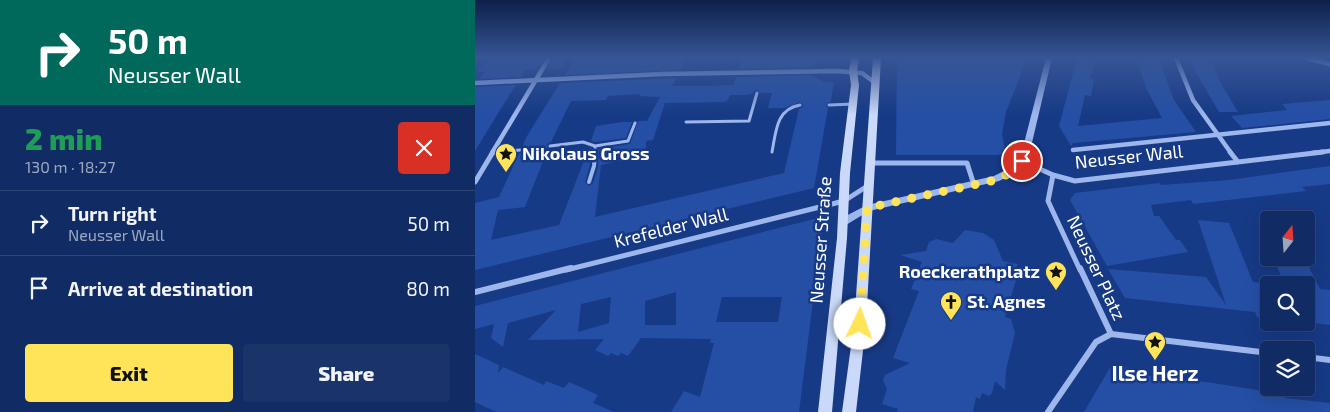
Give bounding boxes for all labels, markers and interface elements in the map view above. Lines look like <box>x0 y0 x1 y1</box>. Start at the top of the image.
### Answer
text: 50 m <box>108 19 188 61</box>
icon: right <box>25 20 90 85</box>
text: Neusser Wall <box>108 61 241 87</box>
text: 2 min <box>25 120 103 156</box>
button: close <box>398 122 450 174</box>
street label: Neusser Wall <box>1074 139 1185 173</box>
pin <box>1001 140 1043 182</box>
place icon: Nikolaus Gross <box>494 142 518 173</box>
place label: Nikolaus Gross <box>522 142 650 164</box>
icon: arrive <box>1008 147 1036 175</box>
text: 130 m · 18:27 <box>25 157 115 176</box>
street label: Neusser Straße <box>805 176 835 304</box>
text: Turn right <box>68 202 156 225</box>
street label: Krefelder Wall <box>611 202 731 252</box>
icon: right <box>25 209 53 237</box>
north arrow <box>1260 211 1315 266</box>
map controls <box>1260 211 1315 396</box>
text: 50 m <box>407 212 450 235</box>
street label: Neusser Platz <box>1063 212 1131 324</box>
text: Neusser Wall <box>68 225 165 244</box>
place label: Roeckerathplatz <box>899 260 1040 282</box>
place icon: Roeckerathplatz <box>1044 260 1068 291</box>
icon: arrive <box>25 274 53 302</box>
button: search <box>1260 276 1315 331</box>
text: Arrive at destination <box>68 277 253 300</box>
text: 80 m <box>406 277 450 300</box>
church icon: St. Agnes <box>939 290 963 321</box>
place label: St. Agnes <box>967 290 1045 312</box>
position arrow <box>833 297 885 349</box>
place icon: Ilse Herz <box>1143 330 1167 361</box>
button: layers <box>1260 341 1315 396</box>
button: Exit <box>25 344 233 402</box>
button: Share <box>243 344 450 402</box>
place label: Ilse Herz <box>1112 360 1198 385</box>

